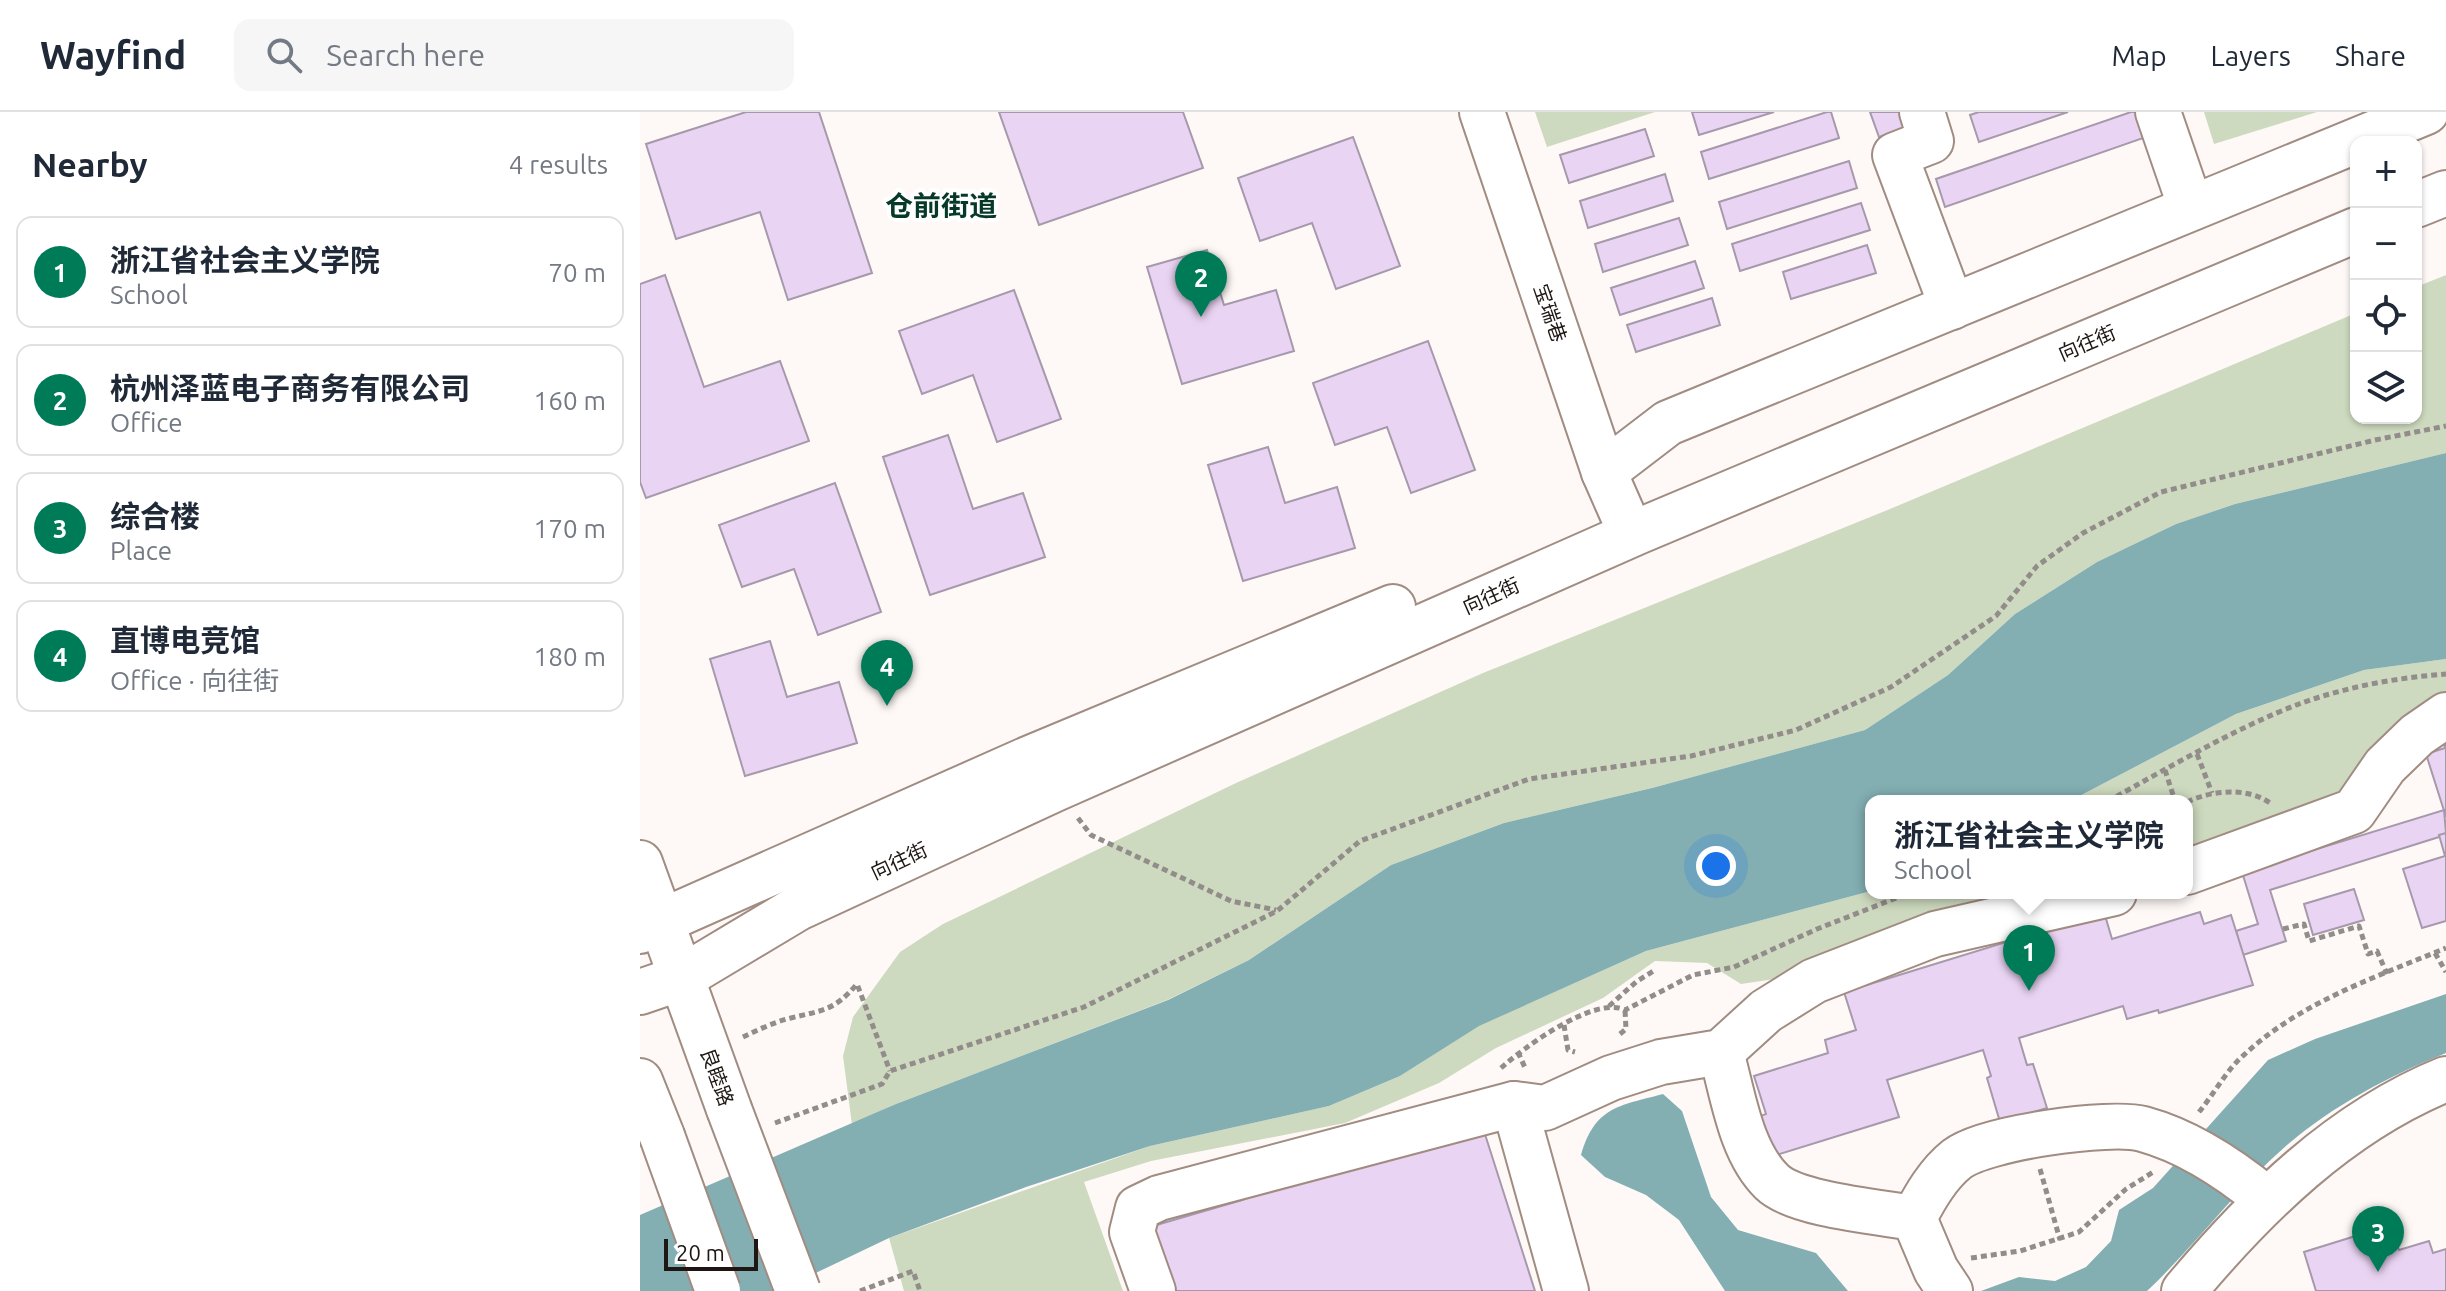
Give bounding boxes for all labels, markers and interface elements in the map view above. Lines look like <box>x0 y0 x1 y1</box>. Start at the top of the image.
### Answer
search box <box>234 19 794 91</box>
icon: search <box>262 33 306 77</box>
text: Wayfind <box>40 34 186 76</box>
text: Search here <box>326 38 485 72</box>
text: Map <box>2111 40 2167 71</box>
text: Layers <box>2211 40 2291 71</box>
text: Share <box>2335 40 2406 71</box>
map controls <box>2350 136 2422 424</box>
button: + <box>2350 136 2422 208</box>
text: Nearby <box>32 145 147 183</box>
text: 4 results <box>509 150 608 179</box>
district label: 仓前街道 <box>885 190 997 221</box>
button: − <box>2350 208 2422 280</box>
text: 浙江省社会主义学院 <box>110 243 380 277</box>
pin: 2 <box>1175 251 1227 317</box>
text: 1 <box>53 258 67 287</box>
text: 70 m <box>548 258 606 287</box>
text: School <box>110 280 188 309</box>
button: locate <box>2350 280 2422 352</box>
street label: 宝瑞巷 <box>1530 281 1571 345</box>
street label: 向往街 <box>2055 320 2119 365</box>
button: layers <box>2350 352 2422 424</box>
text: 杭州泽蓝电子商务有限公司 <box>110 371 470 405</box>
text: 2 <box>53 386 67 415</box>
text: 160 m <box>534 386 606 415</box>
text: Office <box>110 408 183 437</box>
text: 综合楼 <box>110 499 200 533</box>
text: 3 <box>53 514 67 543</box>
text: 170 m <box>534 514 606 543</box>
text: Place <box>110 536 172 565</box>
street label: 向往街 <box>1459 573 1523 618</box>
text: 直博电竞馆 <box>110 623 260 657</box>
pin: 4 <box>861 640 913 706</box>
text: 4 <box>53 642 67 671</box>
text: 180 m <box>534 642 606 671</box>
text: Office · 向往街 <box>110 666 279 695</box>
popup <box>1865 795 2193 899</box>
text: 浙江省社会主义学院 <box>1894 818 2164 852</box>
street label: 向往街 <box>867 837 931 884</box>
your location <box>1696 846 1736 886</box>
text: School <box>1894 855 1972 884</box>
pin: 1 <box>2003 925 2055 991</box>
street label: 良睦路 <box>696 1045 739 1109</box>
pin: 3 <box>2352 1206 2404 1272</box>
scale bar <box>664 1235 758 1271</box>
text: 20 m <box>676 1240 725 1265</box>

